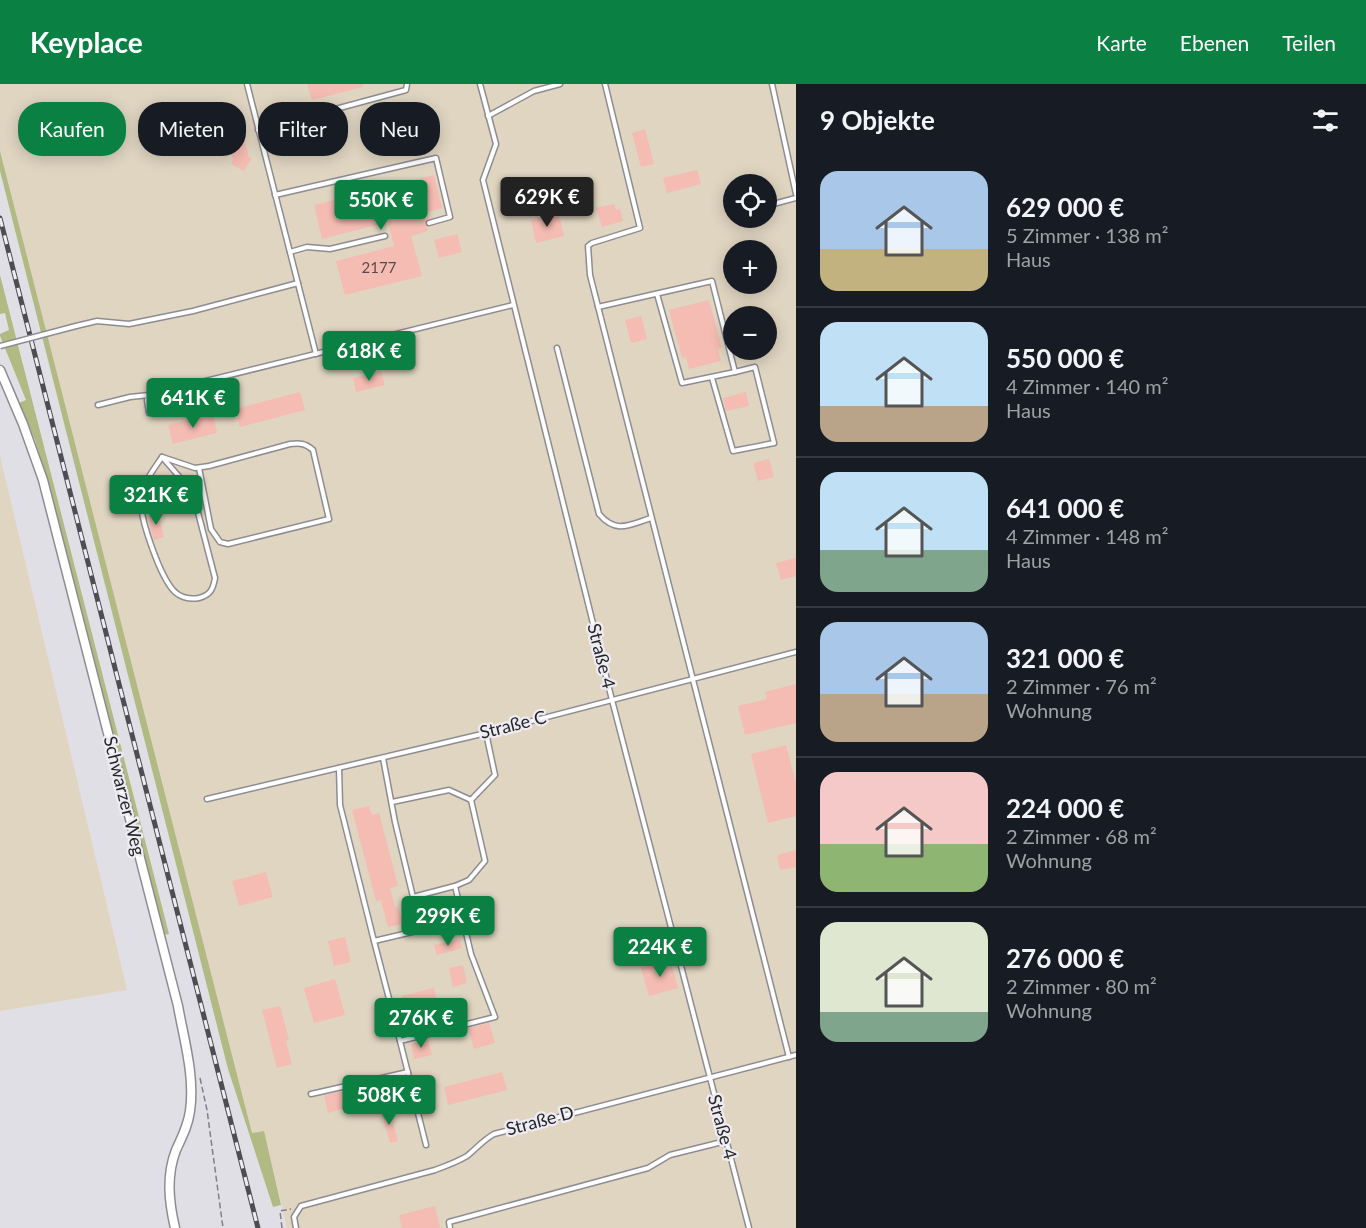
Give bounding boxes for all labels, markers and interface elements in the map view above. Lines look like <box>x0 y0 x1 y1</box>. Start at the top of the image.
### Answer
text: Keyplace <box>30 25 143 59</box>
text: Karte <box>1096 30 1147 55</box>
text: Ebenen <box>1180 30 1249 55</box>
text: Teilen <box>1282 30 1336 55</box>
chip: Kaufen <box>18 102 126 156</box>
chip: Mieten <box>138 102 246 156</box>
chip: Filter <box>258 102 348 156</box>
chip: Neu <box>360 102 440 156</box>
text: 9 Objekte <box>820 104 935 136</box>
icon: filters <box>1309 104 1342 137</box>
map controls <box>723 174 777 360</box>
button: locate <box>723 174 777 228</box>
pin: 629K € <box>498 177 596 228</box>
pin: 550K € <box>332 180 430 231</box>
text: 629K € <box>515 184 579 208</box>
text: 550K € <box>349 187 413 211</box>
text: 629 000 € <box>1006 191 1124 223</box>
icon: home <box>868 195 940 267</box>
text: 5 Zimmer · 138 m² <box>1006 223 1168 247</box>
button: + <box>723 240 777 294</box>
text: Haus <box>1006 247 1051 271</box>
house number: 2177 <box>362 258 397 276</box>
button: − <box>723 306 777 360</box>
pin: 618K € <box>320 331 418 382</box>
text: 618K € <box>337 338 401 362</box>
text: 550 000 € <box>1006 342 1124 374</box>
icon: home <box>868 346 940 418</box>
text: 4 Zimmer · 140 m² <box>1006 374 1168 398</box>
pin: 641K € <box>144 378 242 429</box>
text: 641K € <box>161 385 225 409</box>
text: Haus <box>1006 398 1051 422</box>
pin: 321K € <box>107 475 205 526</box>
text: 321K € <box>124 482 188 506</box>
text: 641 000 € <box>1006 492 1124 524</box>
icon: home <box>868 496 940 568</box>
text: 4 Zimmer · 148 m² <box>1006 524 1168 548</box>
text: Haus <box>1006 548 1051 572</box>
street label: Straße 4 <box>583 621 621 691</box>
text: 321 000 € <box>1006 642 1124 674</box>
icon: home <box>868 646 940 718</box>
text: 2 Zimmer · 76 m² <box>1006 674 1157 698</box>
text: Wohnung <box>1006 698 1092 722</box>
street label: Straße C <box>477 705 548 743</box>
street label: Schwarzer Weg <box>99 734 150 858</box>
text: 224 000 € <box>1006 792 1124 824</box>
icon: home <box>868 796 940 868</box>
text: 2 Zimmer · 68 m² <box>1006 824 1157 848</box>
text: Wohnung <box>1006 848 1092 872</box>
pin: 299K € <box>399 896 497 947</box>
text: 299K € <box>416 903 480 927</box>
pin: 224K € <box>611 927 709 978</box>
text: 224K € <box>628 934 692 958</box>
text: 276 000 € <box>1006 942 1124 974</box>
icon: home <box>868 946 940 1018</box>
text: 2 Zimmer · 80 m² <box>1006 974 1157 998</box>
pin: 276K € <box>372 998 470 1049</box>
text: Wohnung <box>1006 998 1092 1022</box>
text: 276K € <box>389 1005 453 1029</box>
pin: 508K € <box>340 1075 438 1126</box>
text: 508K € <box>357 1082 421 1106</box>
street label: Straße 4 <box>704 1092 742 1162</box>
street label: Straße D <box>503 1100 576 1140</box>

